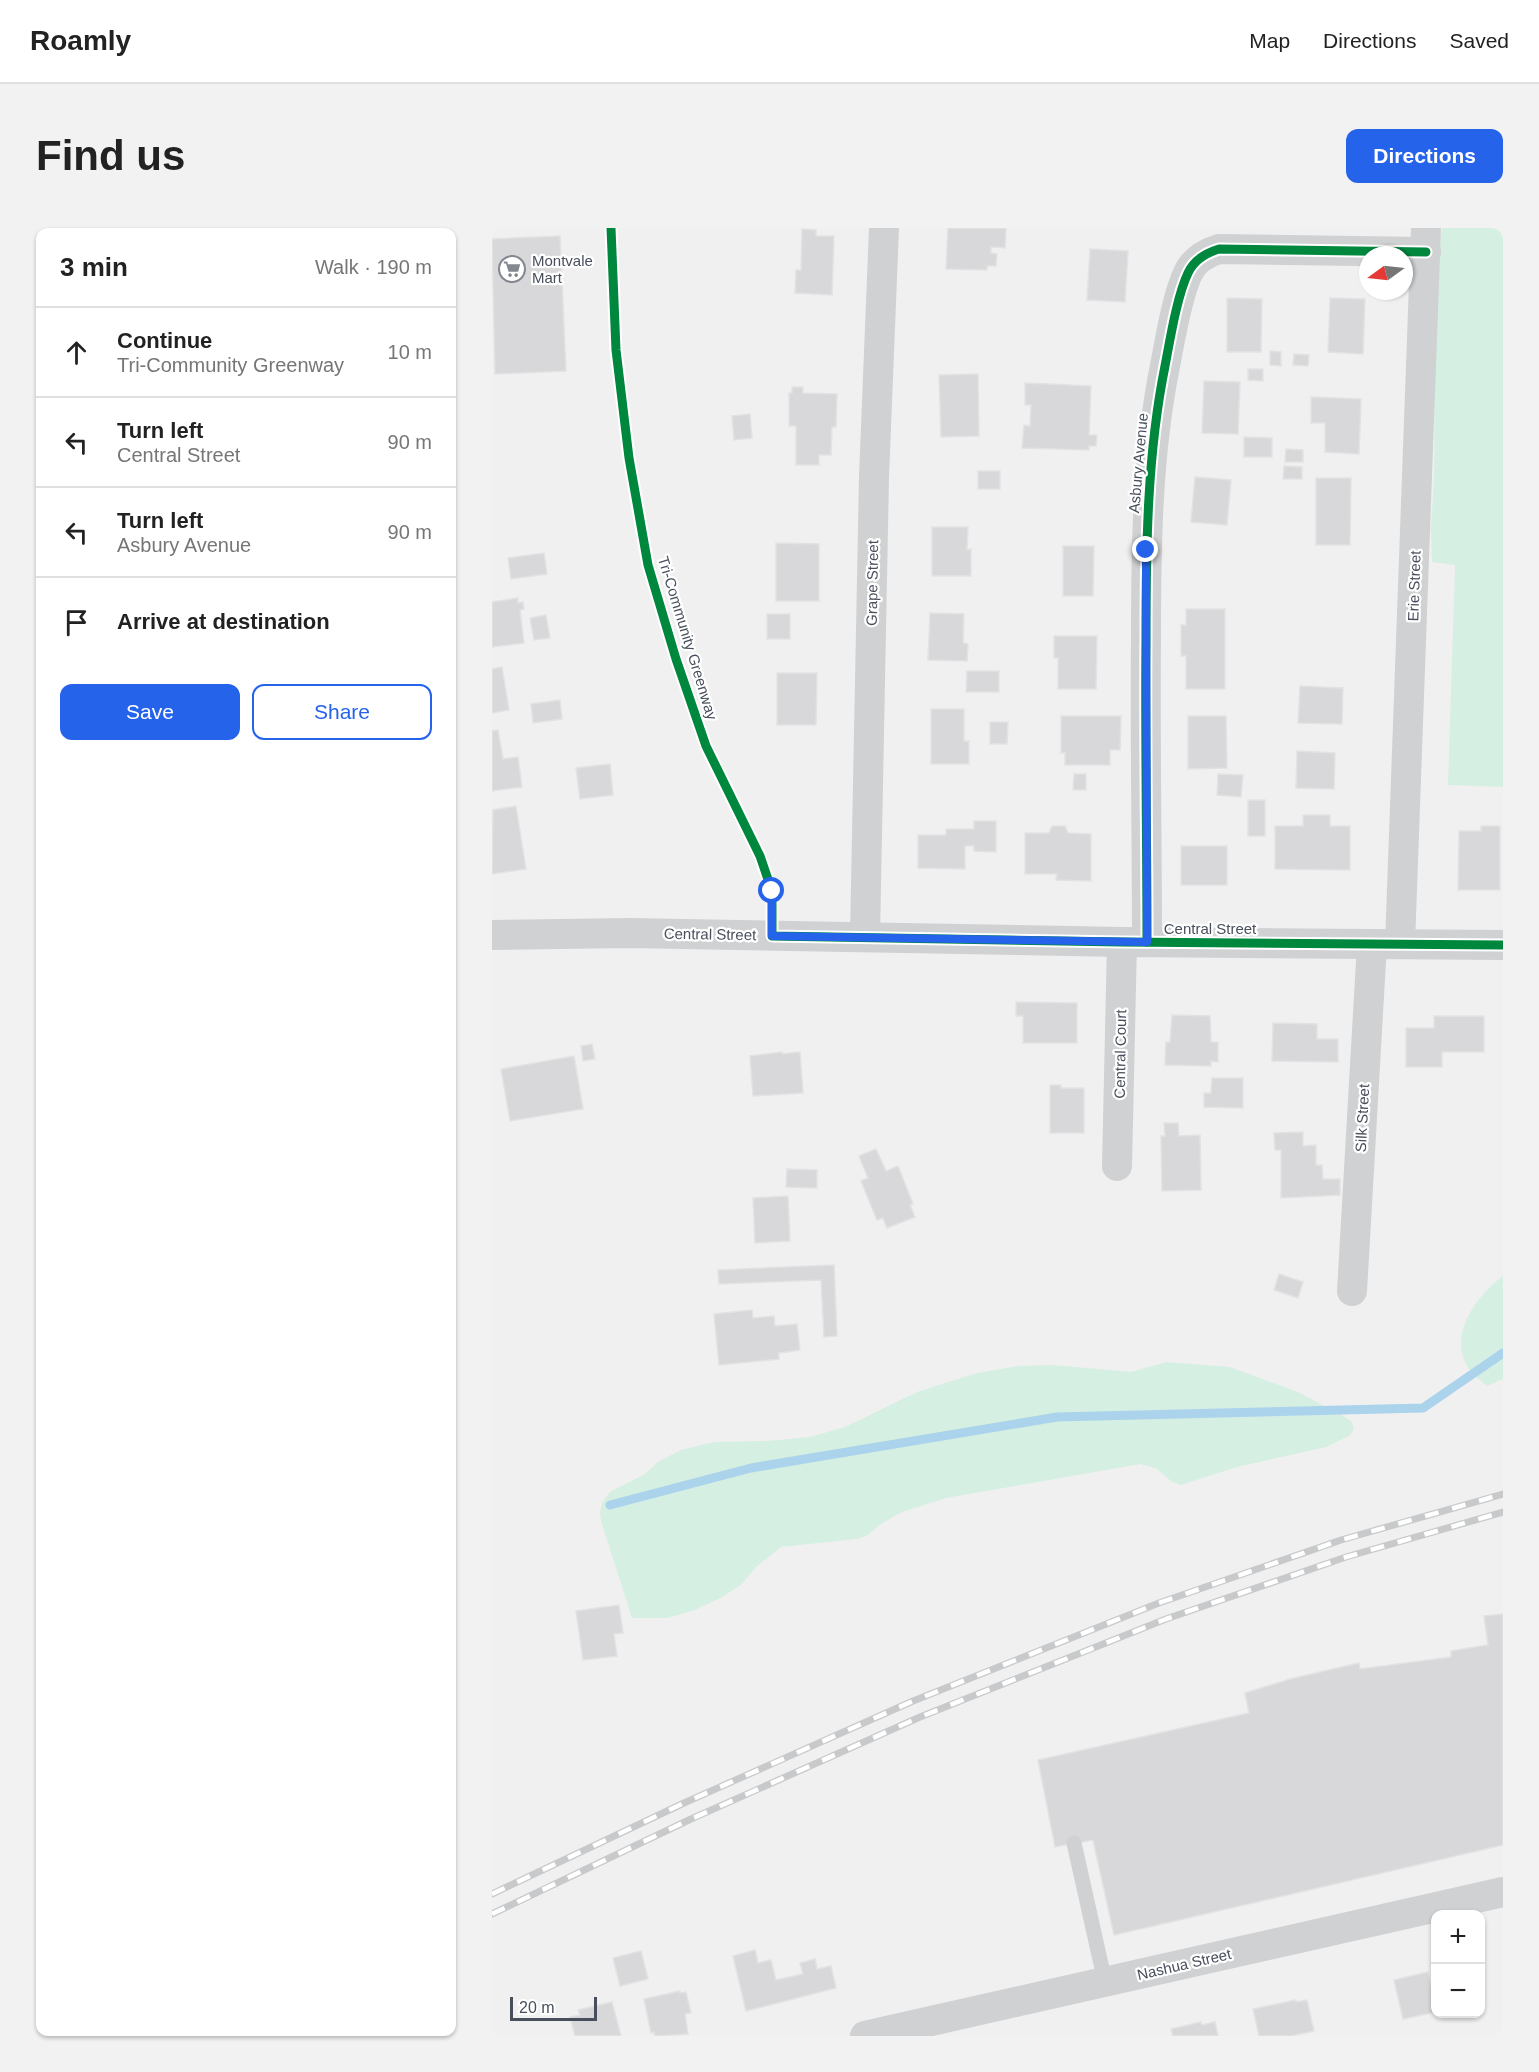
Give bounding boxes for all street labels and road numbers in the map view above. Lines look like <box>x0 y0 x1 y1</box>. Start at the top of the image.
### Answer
street label: Asbury Avenue <box>1125 412 1151 514</box>
street label: Grape Street <box>863 539 881 626</box>
street label: Erie Street <box>1404 549 1424 622</box>
street label: Tri-Community Greenway <box>655 554 721 722</box>
street label: Central Street <box>1164 920 1257 937</box>
street label: Central Street <box>664 925 757 943</box>
street label: Central Court <box>1111 1008 1129 1099</box>
street label: Silk Street <box>1352 1083 1372 1153</box>
street label: Nashua Street <box>1135 1945 1233 1983</box>

